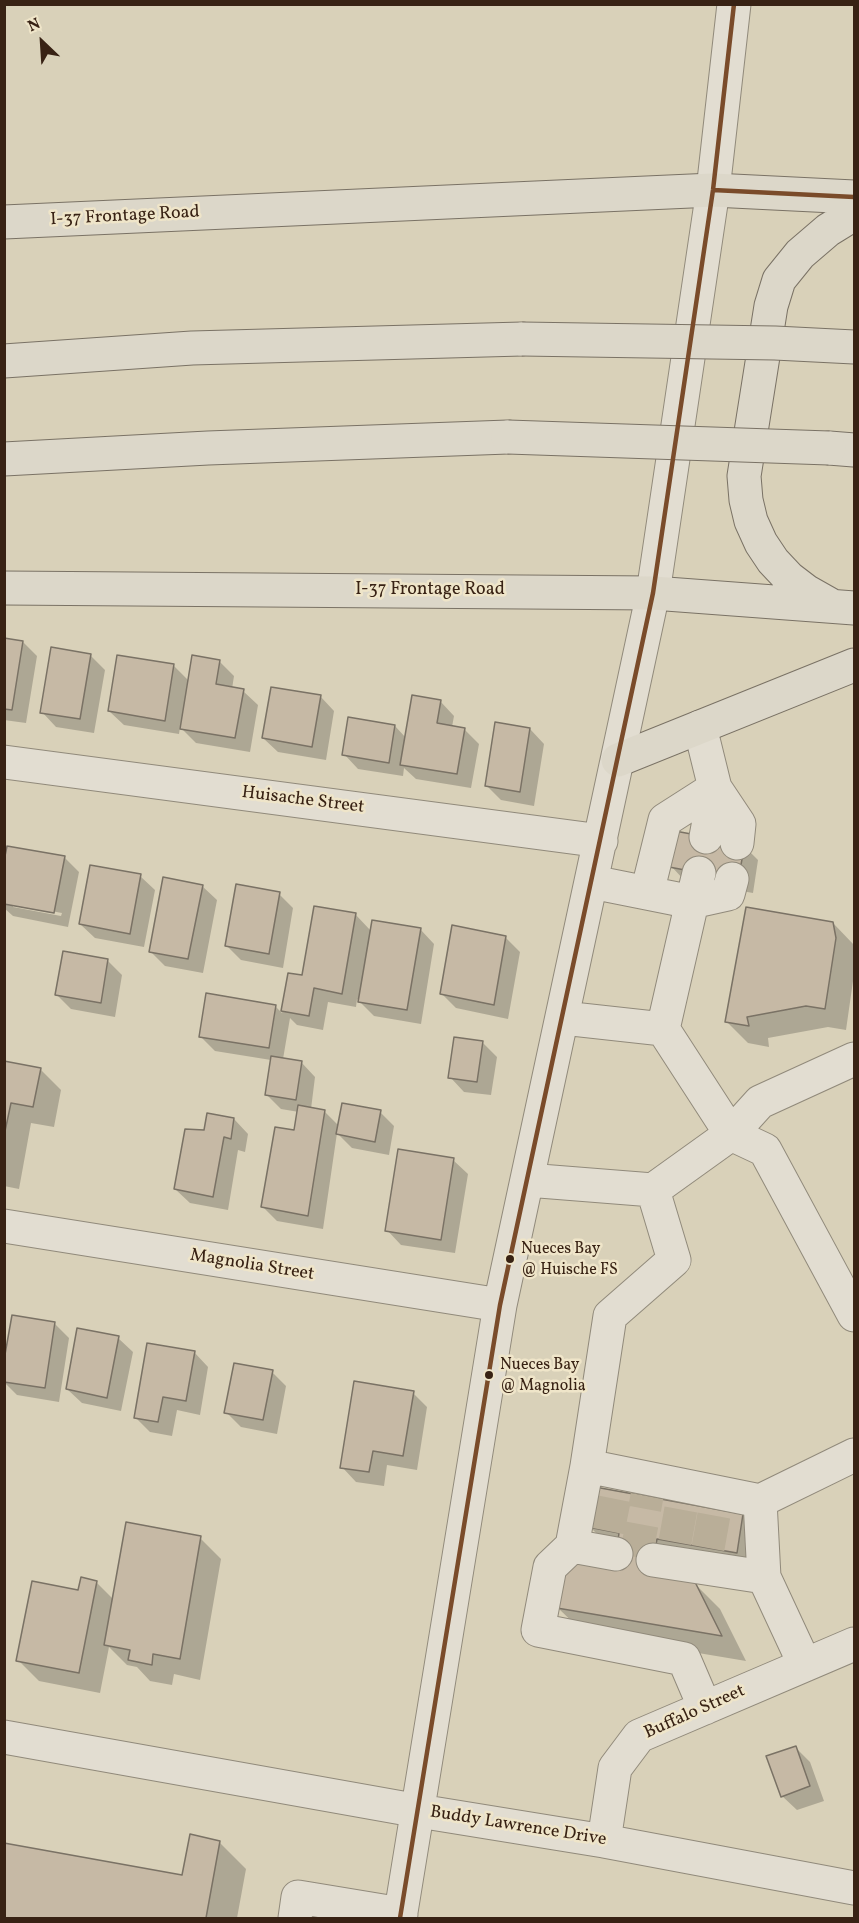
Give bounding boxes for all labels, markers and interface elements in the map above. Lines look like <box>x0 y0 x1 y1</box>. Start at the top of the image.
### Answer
north arrow <box>12 12 72 72</box>
text: N <box>24 13 44 38</box>
street label: I-37 Frontage Road <box>50 202 200 232</box>
street label: I-37 Frontage Road <box>355 580 505 602</box>
street label: Huisache Street <box>240 783 366 819</box>
place label: Nueces Bay @ Huische FS <box>521 1240 618 1278</box>
street label: Magnolia Street <box>188 1246 316 1286</box>
marker: Nueces Bay @ Huische FS <box>504 1253 516 1265</box>
place label: Nueces Bay @ Magnolia <box>500 1356 586 1394</box>
marker: Nueces Bay @ Magnolia <box>483 1369 495 1381</box>
street label: Buffalo Street <box>641 1681 749 1745</box>
street label: Buddy Lawrence Drive <box>428 1802 608 1852</box>

